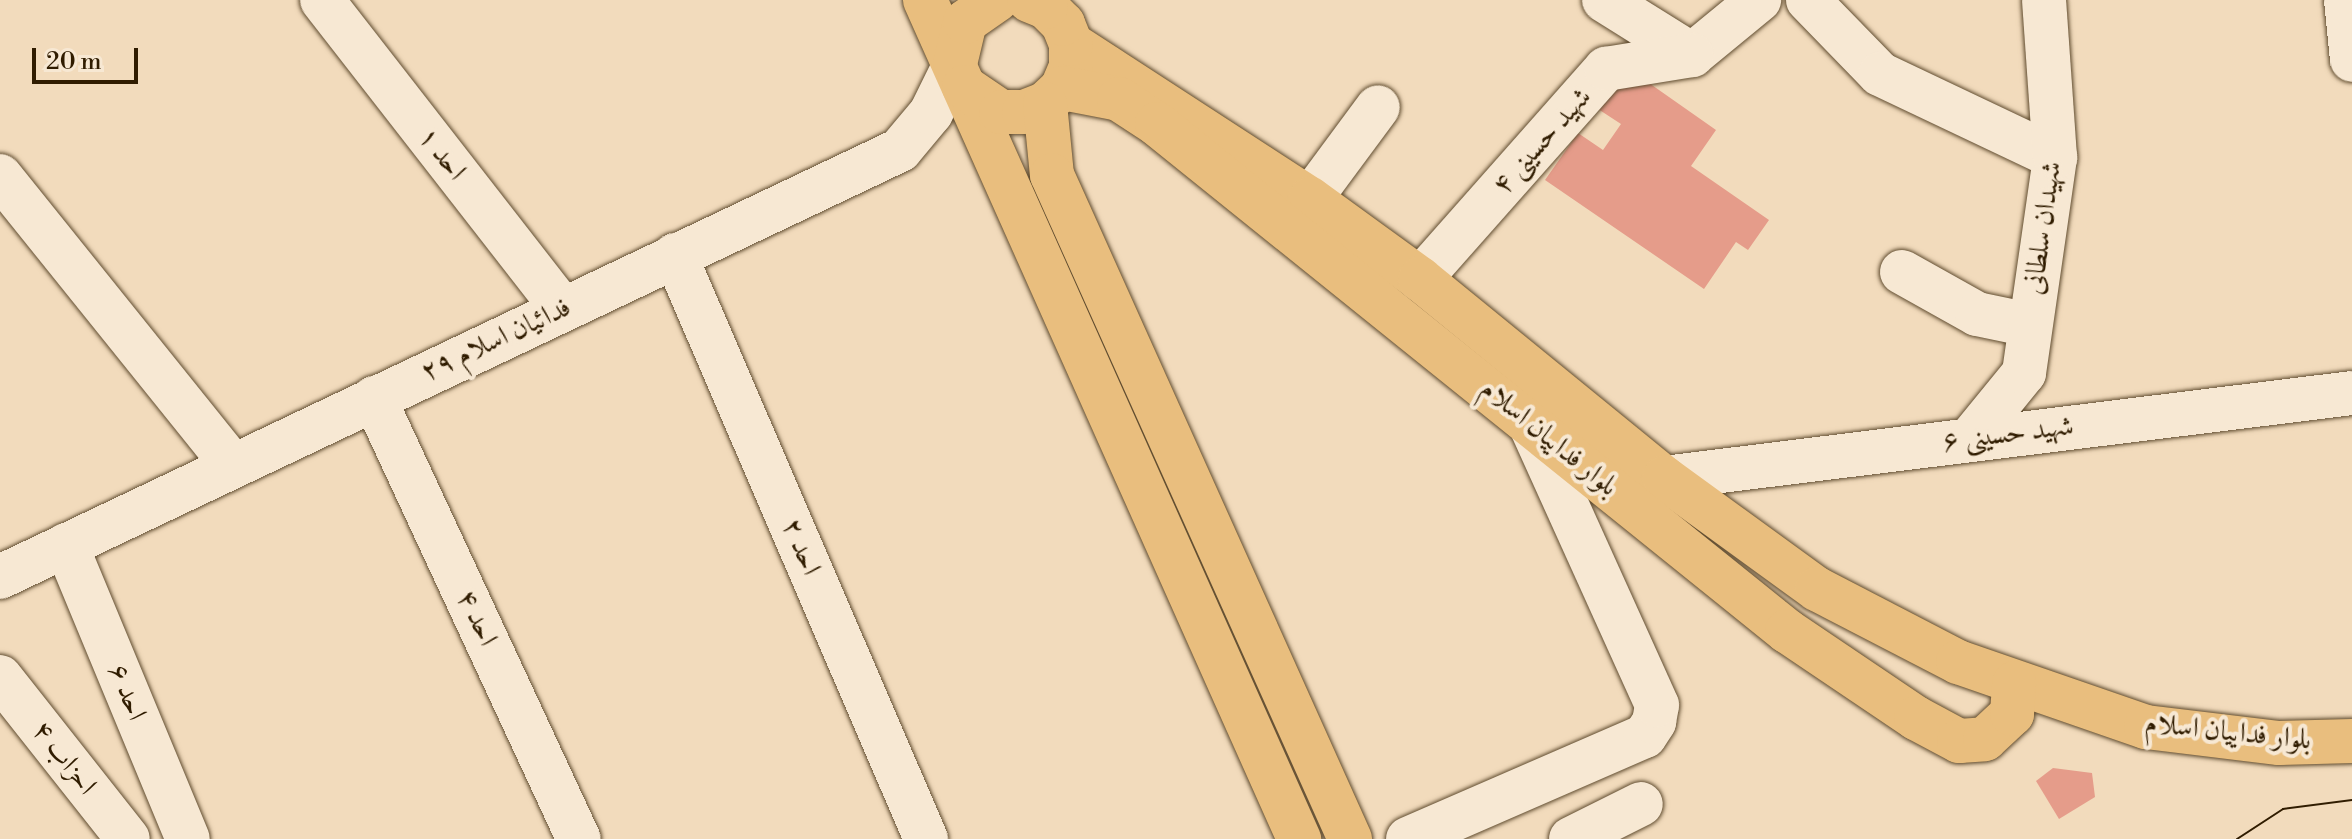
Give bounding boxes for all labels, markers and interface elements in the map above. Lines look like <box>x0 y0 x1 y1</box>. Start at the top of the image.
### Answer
scale bar <box>36 32 142 82</box>
text: 20 m <box>46 47 102 77</box>
street label: شهید حسینی ۴ <box>1485 81 1599 201</box>
street label: احد ۱ <box>411 121 473 187</box>
street label: شهیدان سلطانی <box>2017 159 2069 297</box>
street label: فدائیان اسلام ۲۹ <box>416 291 576 389</box>
street label: بلوار فداییان اسلام <box>1474 372 1624 504</box>
street label: شهید حسینی ۶ <box>1940 409 2076 459</box>
street label: احد ۲ <box>774 514 828 580</box>
street label: احد ۴ <box>449 584 505 652</box>
street label: احد ۶ <box>100 659 154 725</box>
street label: بلوار فداییان اسلام <box>2143 707 2313 757</box>
street label: احزاب ۴ <box>25 714 103 802</box>

